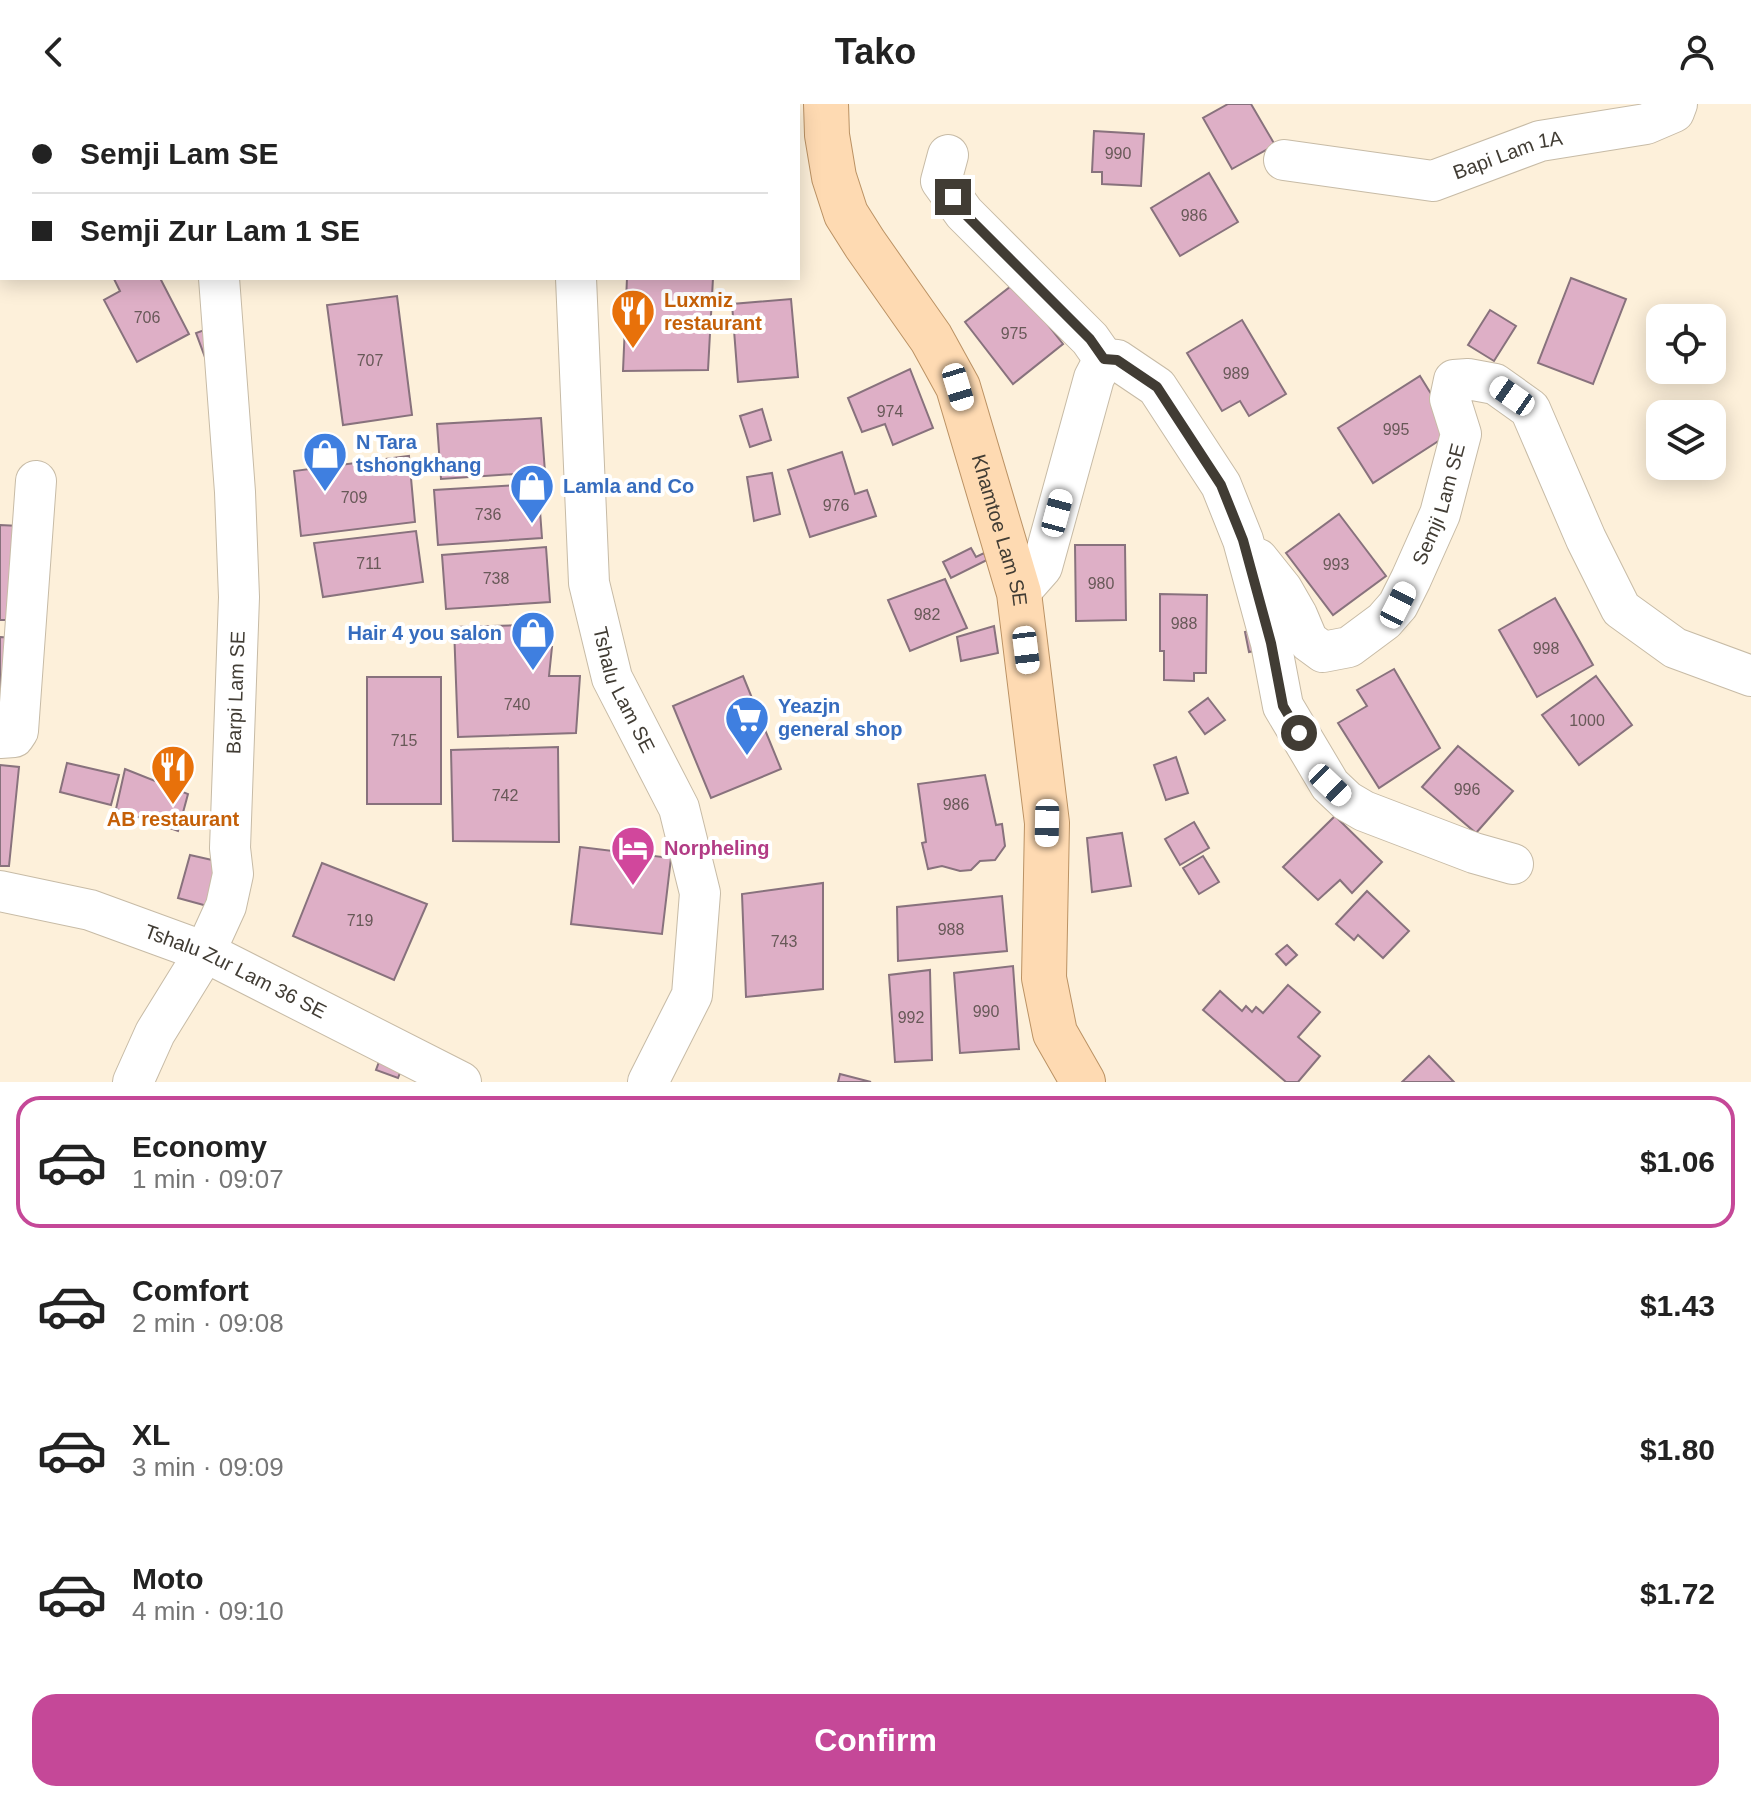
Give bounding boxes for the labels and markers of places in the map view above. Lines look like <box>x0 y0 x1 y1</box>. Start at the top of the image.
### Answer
restaurant icon: Luxmiz restaurant <box>609 287 657 350</box>
place label: Luxmiz restaurant <box>664 289 762 334</box>
shop icon: N Tara tshongkhang <box>301 430 349 493</box>
place label: N Tara tshongkhang <box>356 431 482 476</box>
shop icon: Lamla and Co <box>508 462 556 525</box>
place label: Lamla and Co <box>563 475 694 497</box>
shop icon: Hair 4 you salon <box>509 609 557 672</box>
place label: Hair 4 you salon <box>348 622 502 644</box>
supermarket icon: Yeazjn general shop <box>723 694 771 757</box>
place label: Yeazjn general shop <box>778 695 902 740</box>
restaurant icon: AB restaurant <box>149 743 197 806</box>
place label: AB restaurant <box>107 808 239 830</box>
hotel icon: Norpheling <box>609 824 657 887</box>
place label: Norpheling <box>664 837 770 859</box>

